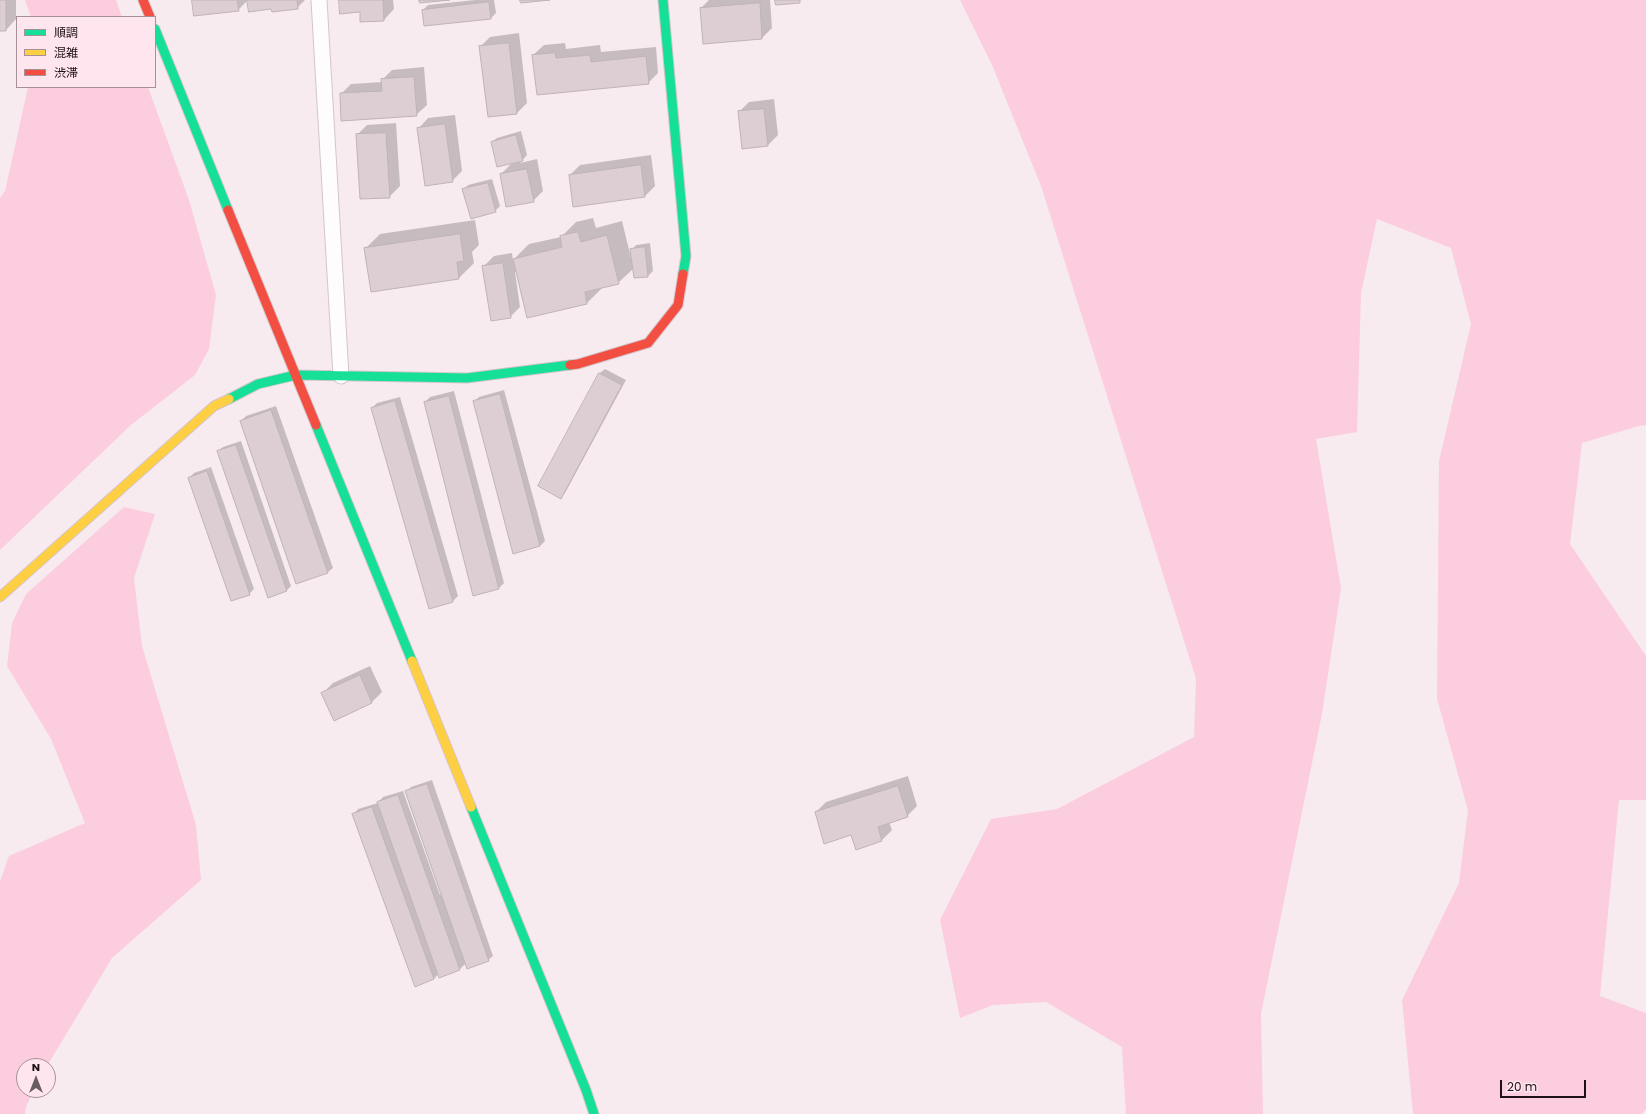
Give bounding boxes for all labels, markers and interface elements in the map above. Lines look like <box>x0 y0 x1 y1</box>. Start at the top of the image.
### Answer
legend <box>16 16 156 88</box>
text: 順調 <box>54 24 78 41</box>
text: 混雑 <box>54 44 78 61</box>
text: 渋滞 <box>54 64 78 81</box>
north arrow <box>16 1058 56 1098</box>
text: N <box>32 1059 40 1075</box>
scale bar <box>1502 1072 1588 1098</box>
text: 20 m <box>1507 1078 1537 1095</box>

